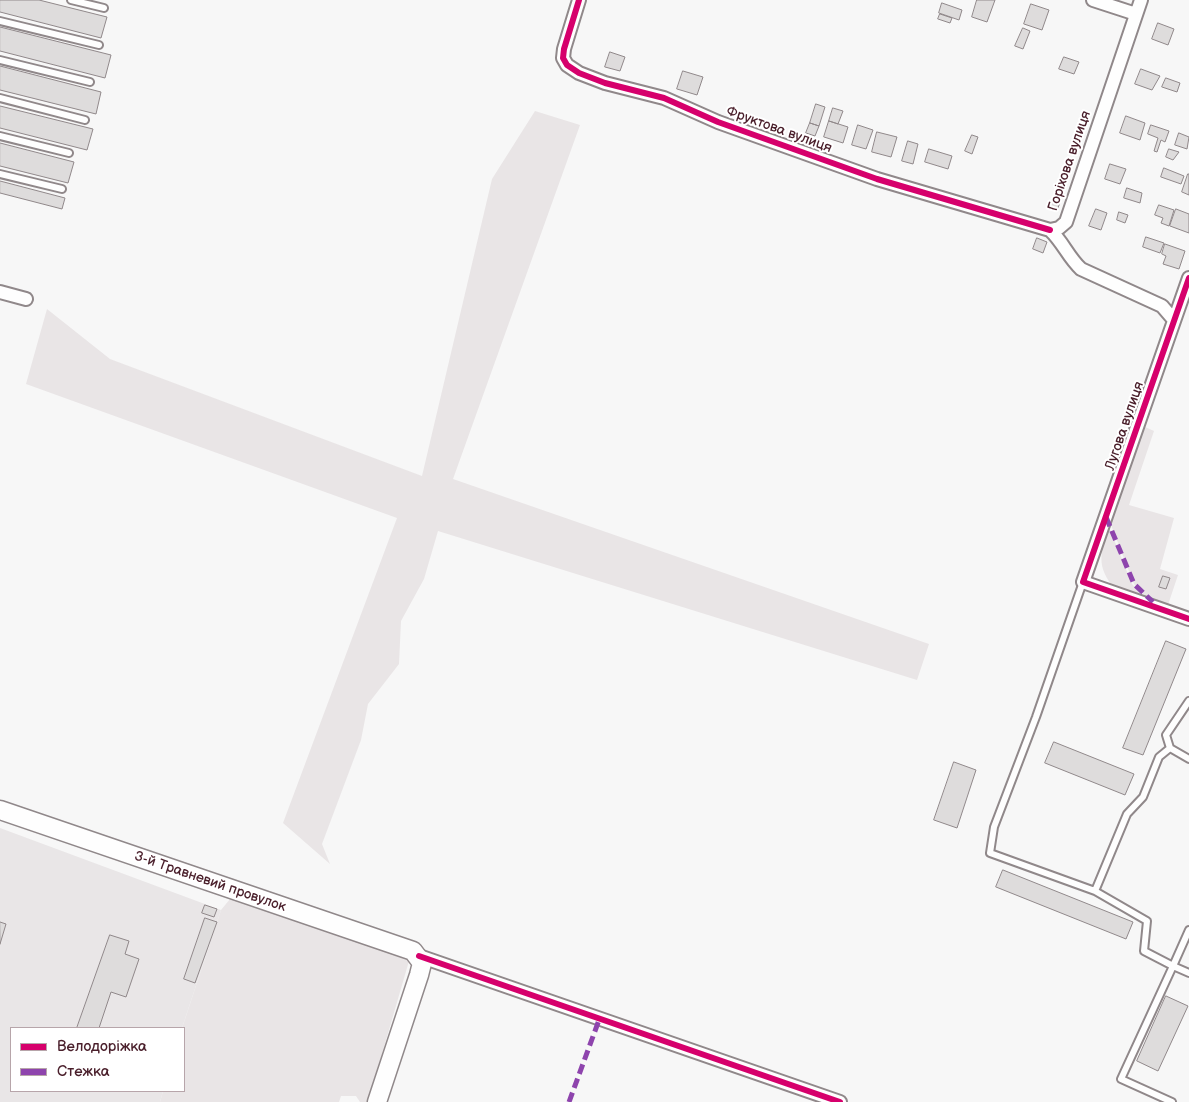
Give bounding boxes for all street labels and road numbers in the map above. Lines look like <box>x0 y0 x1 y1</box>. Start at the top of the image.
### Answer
street label: Фруктова вулиця <box>724 103 834 157</box>
street label: Горіхова вулиця <box>1045 109 1095 213</box>
street label: Лугова вулиця <box>1102 379 1148 473</box>
street label: 3-й Травневий провулок <box>132 848 288 916</box>

